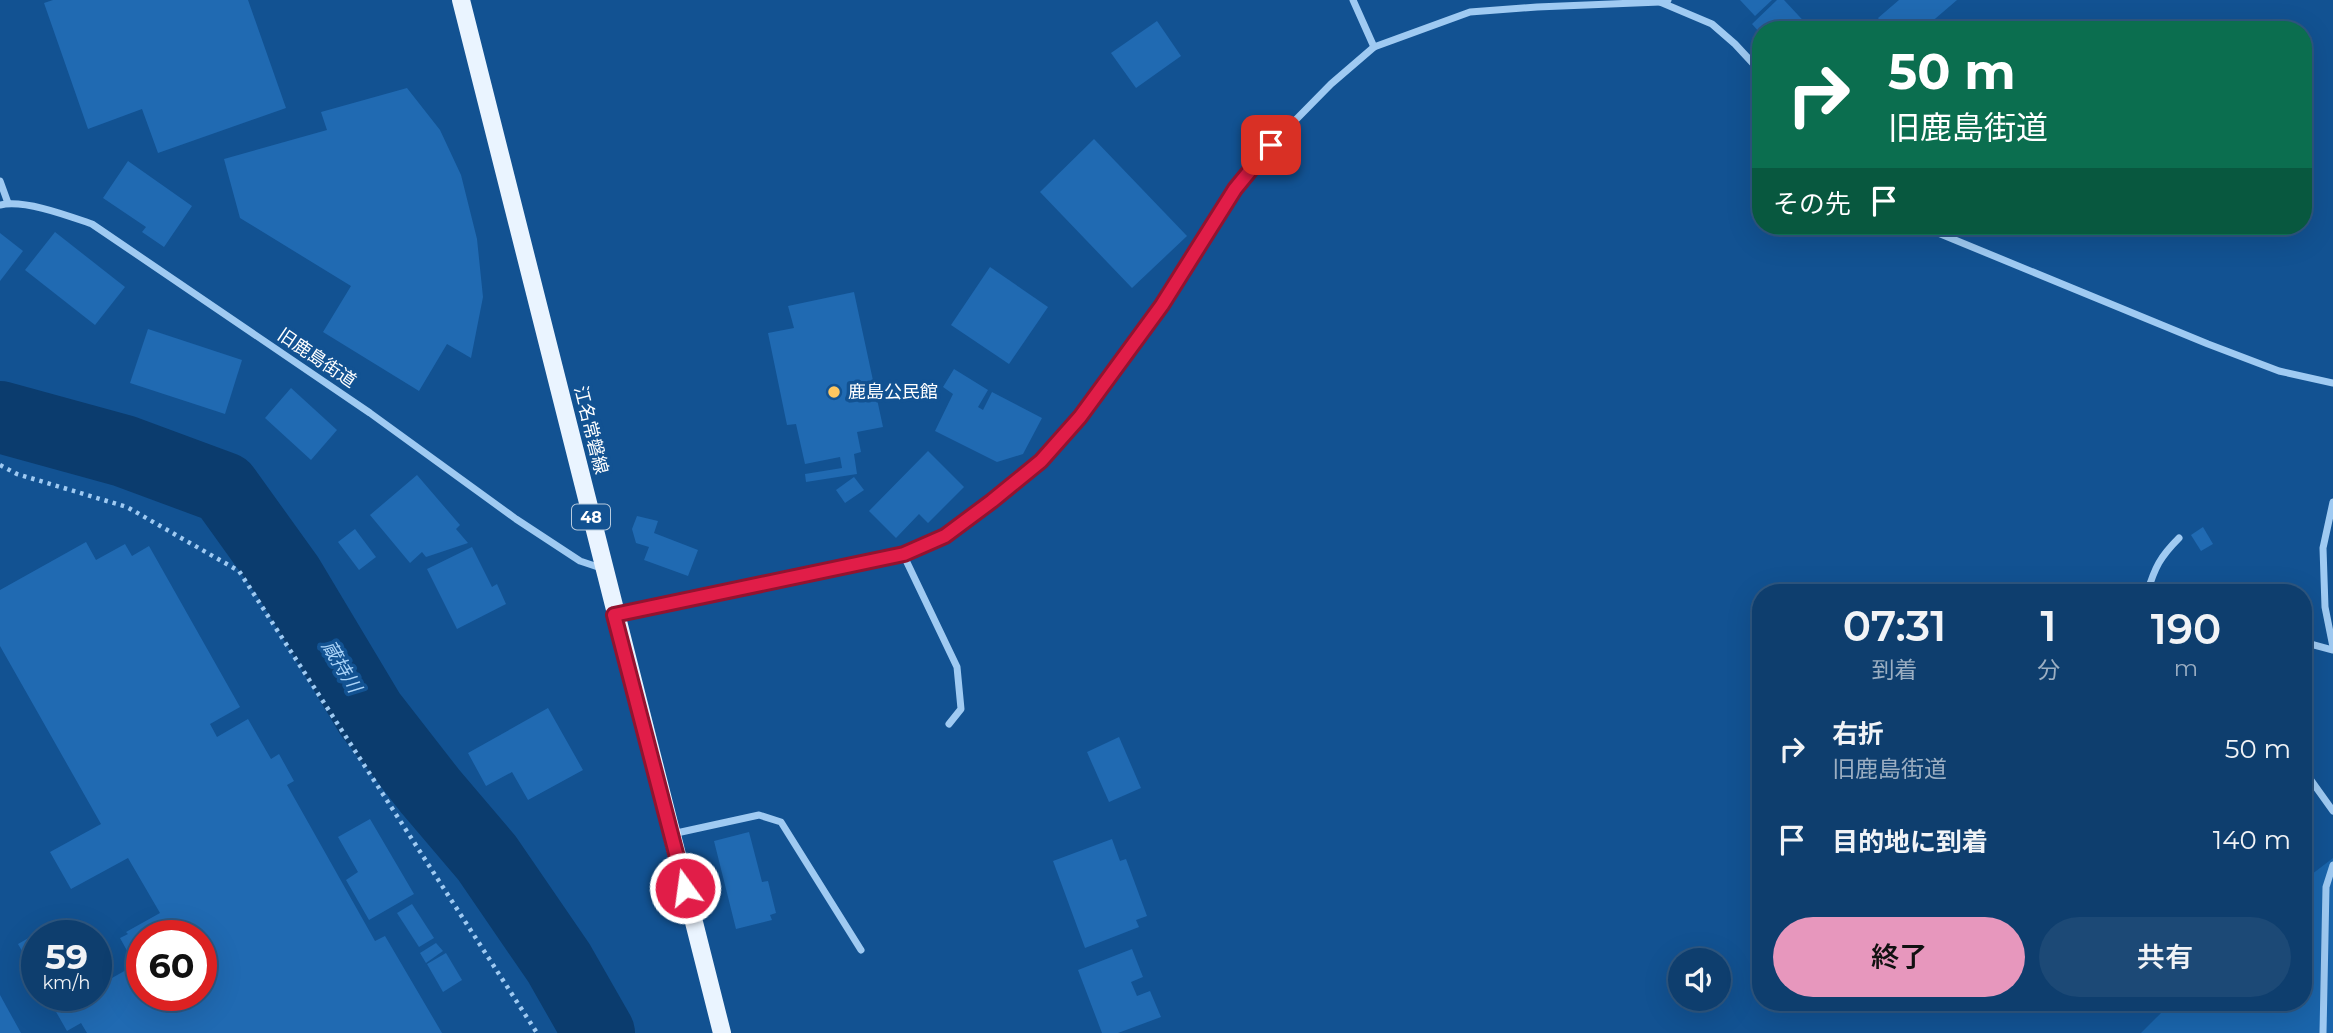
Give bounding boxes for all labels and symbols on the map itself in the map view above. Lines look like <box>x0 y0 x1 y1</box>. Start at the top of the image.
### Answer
pin <box>1241 115 1301 175</box>
street label: 旧鹿島街道 <box>274 324 360 392</box>
place label: 鹿島公民館 <box>848 381 938 403</box>
street label: 江名常磐線 <box>569 384 613 476</box>
marker: 鹿島公民館 <box>826 384 842 400</box>
road number: 48 <box>572 504 610 530</box>
water label: 蔵持川 <box>317 636 367 698</box>
position arrow <box>648 851 722 925</box>
speed limit sign: 60 <box>126 920 217 1011</box>

